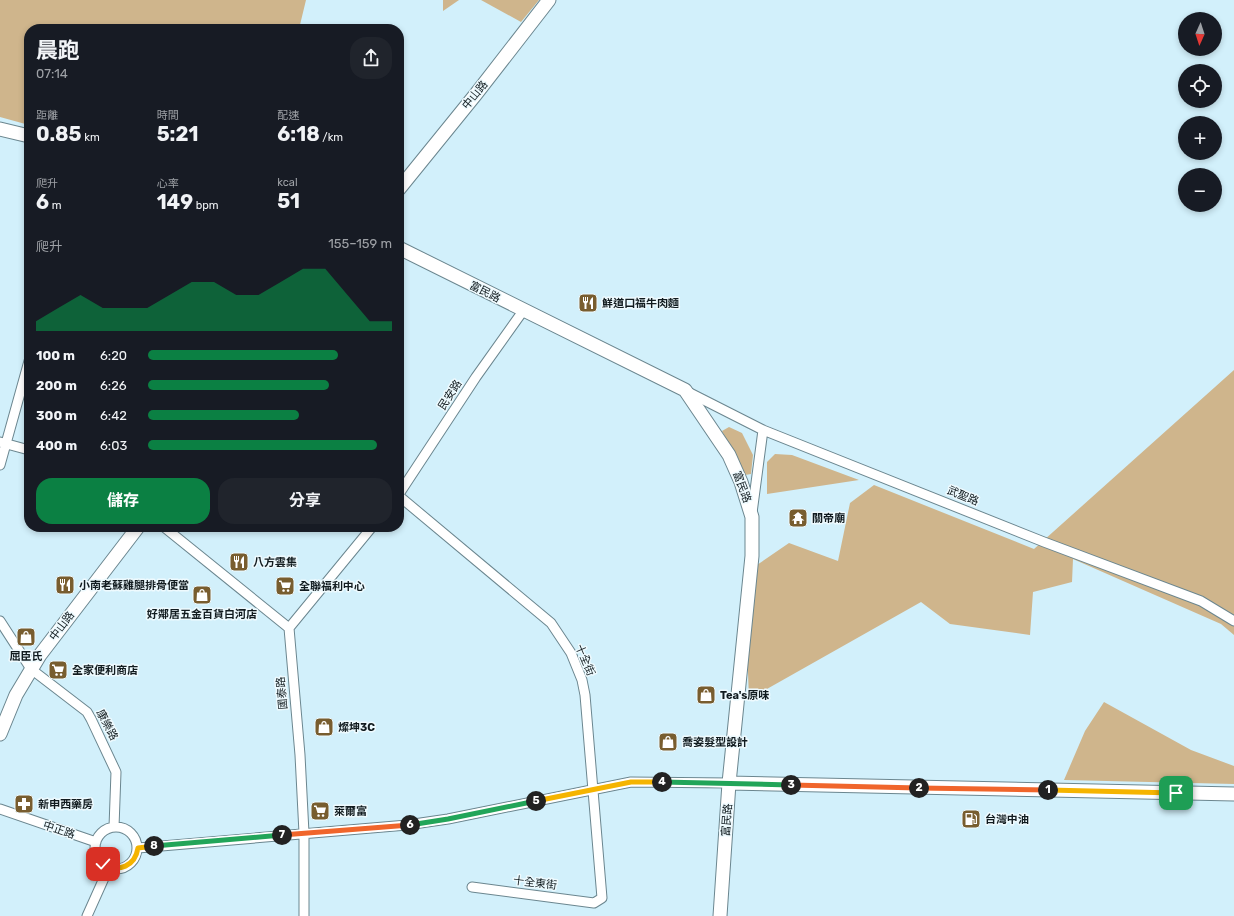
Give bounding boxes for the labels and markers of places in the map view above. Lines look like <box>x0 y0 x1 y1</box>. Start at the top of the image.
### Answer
restaurant icon: 鮮道口福牛肉麵 <box>577 292 599 314</box>
place label: 鮮道口福牛肉麵 <box>602 297 679 310</box>
temple icon: 關帝廟 <box>787 507 809 529</box>
place label: 關帝廟 <box>812 512 845 525</box>
restaurant icon: 八方雲集 <box>228 551 250 573</box>
place label: 八方雲集 <box>253 556 297 569</box>
restaurant icon: 小南老蘇雞腿排骨便當 <box>54 574 76 596</box>
supermarket icon: 全聯福利中心 <box>274 575 296 597</box>
place label: 小南老蘇雞腿排骨便當 <box>79 579 189 592</box>
place label: 全聯福利中心 <box>299 580 365 593</box>
shop icon: 好鄰居五金百貨白河店 <box>191 584 213 606</box>
place label: 好鄰居五金百貨白河店 <box>147 608 257 621</box>
shop icon: 屈臣氏 <box>15 626 37 648</box>
place label: 屈臣氏 <box>10 650 43 663</box>
supermarket icon: 全家便利商店 <box>47 659 69 681</box>
place label: 全家便利商店 <box>72 664 138 677</box>
shop icon: Tea's原味 <box>695 684 717 706</box>
place label: Tea's原味 <box>720 689 769 702</box>
shop icon: 燦坤3C <box>313 716 335 738</box>
place label: 燦坤3C <box>338 721 375 734</box>
shop icon: 喬姿髮型設計 <box>657 731 679 753</box>
place label: 喬姿髮型設計 <box>682 736 748 749</box>
pin: 4 <box>652 772 672 792</box>
pin: 3 <box>781 775 801 795</box>
pin <box>1159 776 1193 810</box>
pin: 2 <box>909 778 929 798</box>
pin: 1 <box>1038 780 1058 800</box>
pin: 5 <box>526 791 546 811</box>
pharmacy icon: 新申西藥房 <box>13 793 35 815</box>
place label: 新申西藥房 <box>38 798 93 811</box>
supermarket icon: 萊爾富 <box>309 800 331 822</box>
place label: 萊爾富 <box>334 805 367 818</box>
fuel station icon: 台灣中油 <box>960 808 982 830</box>
place label: 台灣中油 <box>985 813 1029 826</box>
pin: 6 <box>400 815 420 835</box>
pin: 7 <box>272 825 292 845</box>
pin: 8 <box>144 836 164 856</box>
pin <box>86 847 120 881</box>

